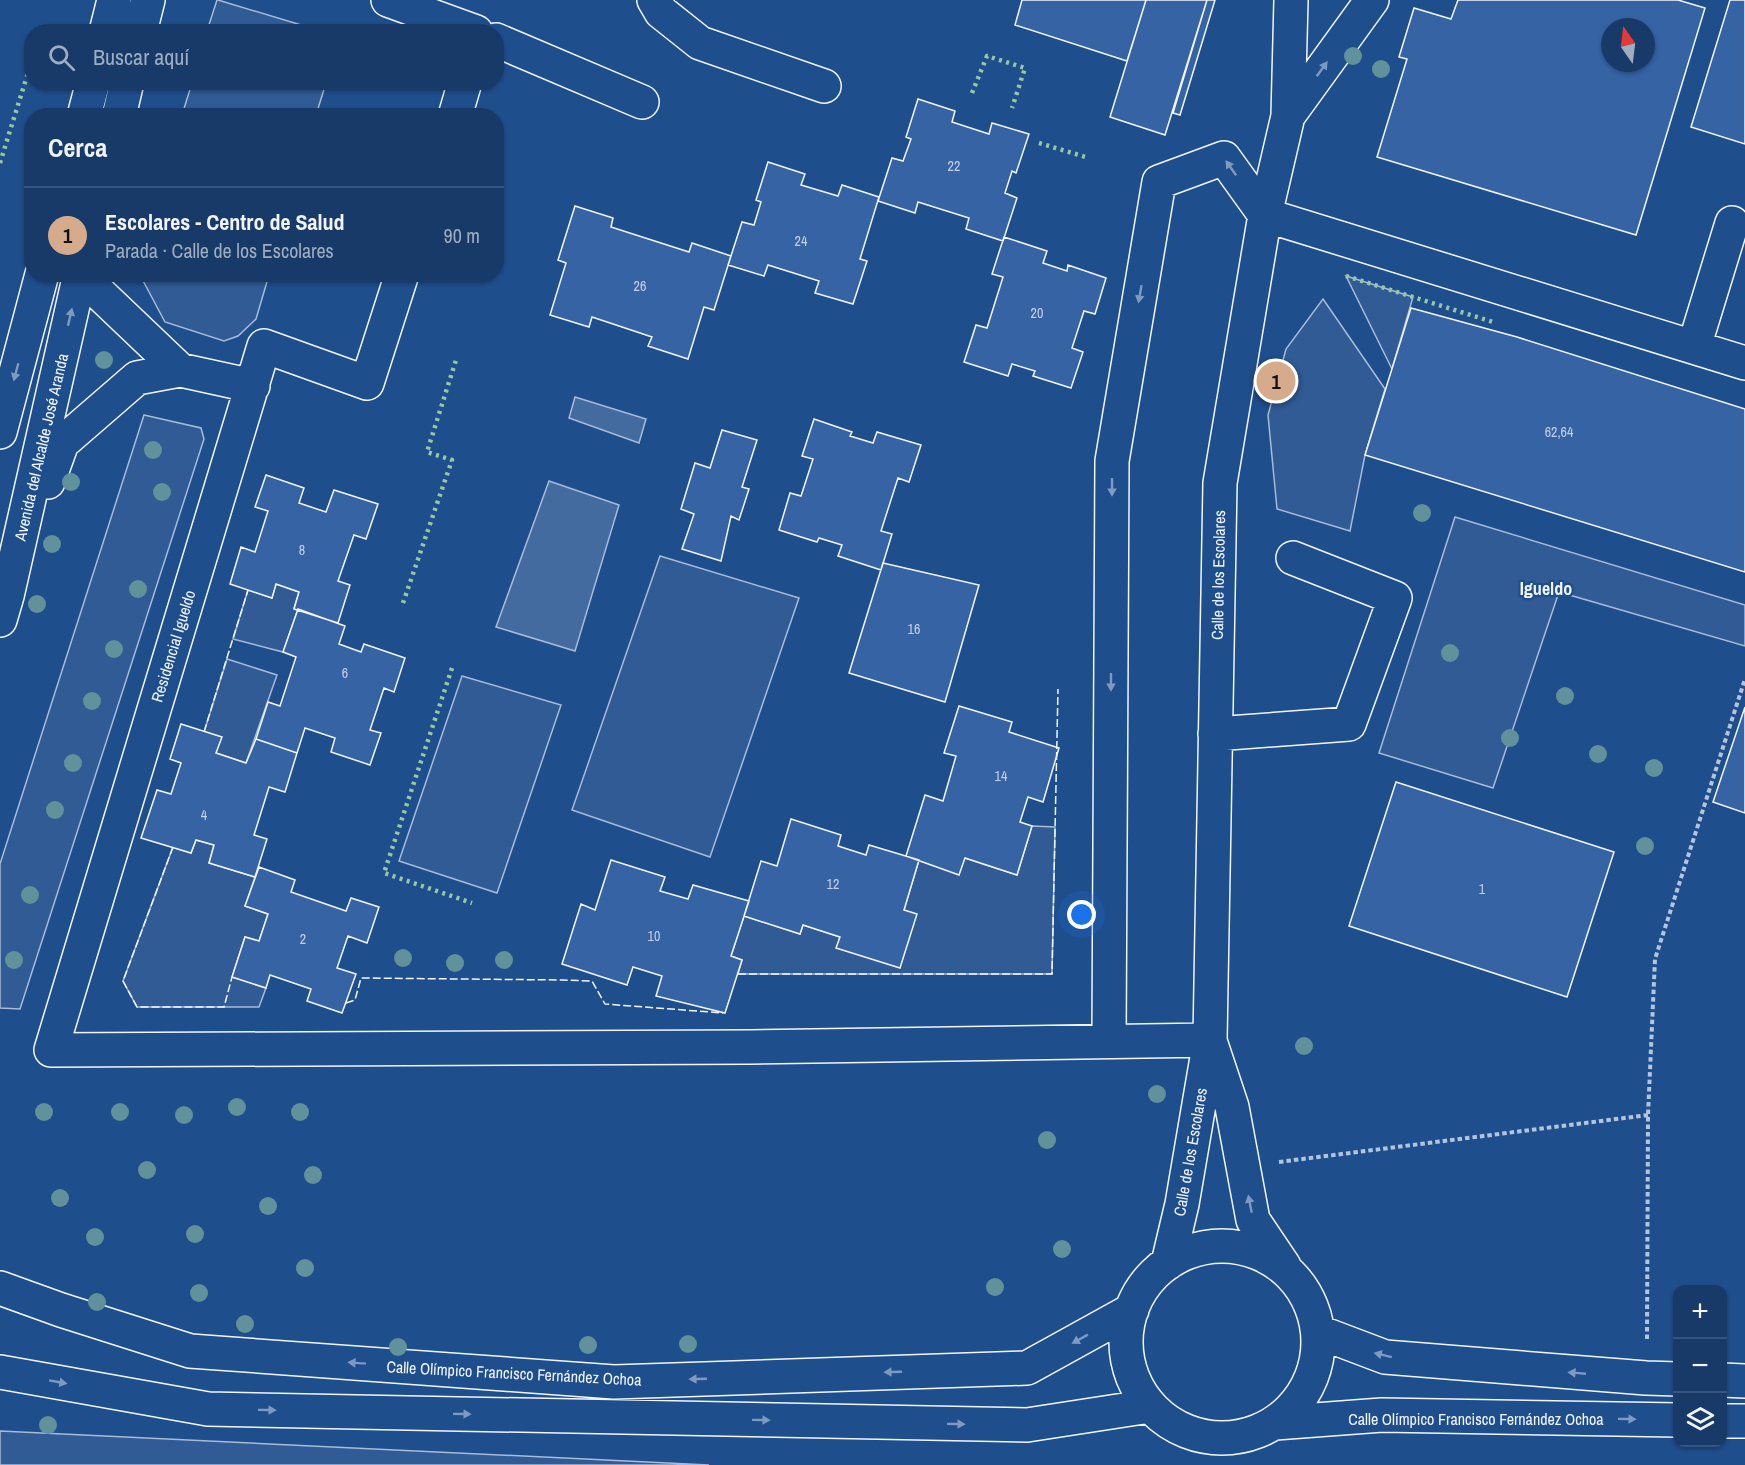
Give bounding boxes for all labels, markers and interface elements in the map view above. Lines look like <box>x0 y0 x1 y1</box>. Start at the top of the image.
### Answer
north arrow <box>1601 18 1655 72</box>
search box <box>24 24 504 90</box>
icon: search <box>45 41 78 74</box>
text: Buscar aquí <box>93 42 189 72</box>
one-way arrow <box>1316 61 1328 76</box>
text: Cerca <box>48 130 107 165</box>
house number: 22 <box>948 157 960 175</box>
one-way arrow <box>1225 160 1237 176</box>
text: Escolares - Centro de Salud <box>105 207 345 237</box>
text: 1 <box>63 222 72 249</box>
text: 90 m <box>444 222 480 249</box>
house number: 24 <box>795 232 808 250</box>
text: Parada · Calle de los Escolares <box>105 237 334 264</box>
house number: 26 <box>634 277 646 295</box>
one-way arrow <box>1135 285 1144 304</box>
house number: 20 <box>1031 304 1043 322</box>
one-way arrow <box>66 308 75 327</box>
street label: Avenida del Alcalde José Aranda <box>9 350 73 544</box>
pin: 1 <box>1256 358 1296 404</box>
one-way arrow <box>11 363 20 381</box>
house number: 62,64 <box>1545 423 1574 441</box>
one-way arrow <box>1107 477 1117 496</box>
street label: Calle de los Escolares <box>1206 510 1230 640</box>
house number: 8 <box>299 541 305 559</box>
district label: Igueldo <box>1520 576 1572 601</box>
street label: Residencial Igueldo <box>146 587 200 705</box>
house number: 16 <box>908 620 920 638</box>
house number: 6 <box>342 664 348 682</box>
one-way arrow <box>1106 672 1116 691</box>
house number: 14 <box>995 767 1008 785</box>
house number: 4 <box>201 806 208 824</box>
house number: 12 <box>827 875 839 893</box>
house number: 1 <box>1479 880 1486 898</box>
your location <box>1067 900 1096 929</box>
house number: 10 <box>648 927 660 945</box>
house number: 2 <box>300 930 306 948</box>
street label: Calle de los Escolares <box>1168 1086 1212 1218</box>
one-way arrow <box>1245 1195 1254 1214</box>
map controls <box>1673 1285 1727 1447</box>
button: + <box>1673 1285 1727 1339</box>
one-way arrow <box>1072 1333 1088 1344</box>
button: − <box>1673 1339 1727 1393</box>
one-way arrow <box>1374 1350 1392 1360</box>
street label: Calle Olímpico Francisco Fernández Ochoa <box>386 1355 643 1391</box>
one-way arrow <box>347 1359 366 1368</box>
one-way arrow <box>883 1368 902 1377</box>
one-way arrow <box>1568 1368 1587 1378</box>
one-way arrow <box>689 1374 708 1384</box>
one-way arrow <box>48 1378 67 1387</box>
button: layers <box>1673 1393 1727 1447</box>
one-way arrow <box>257 1405 276 1415</box>
street label: Calle Olímpico Francisco Fernández Ochoa <box>1348 1408 1604 1430</box>
one-way arrow <box>452 1409 471 1418</box>
one-way arrow <box>752 1415 771 1425</box>
one-way arrow <box>1618 1415 1637 1424</box>
one-way arrow <box>947 1419 966 1429</box>

